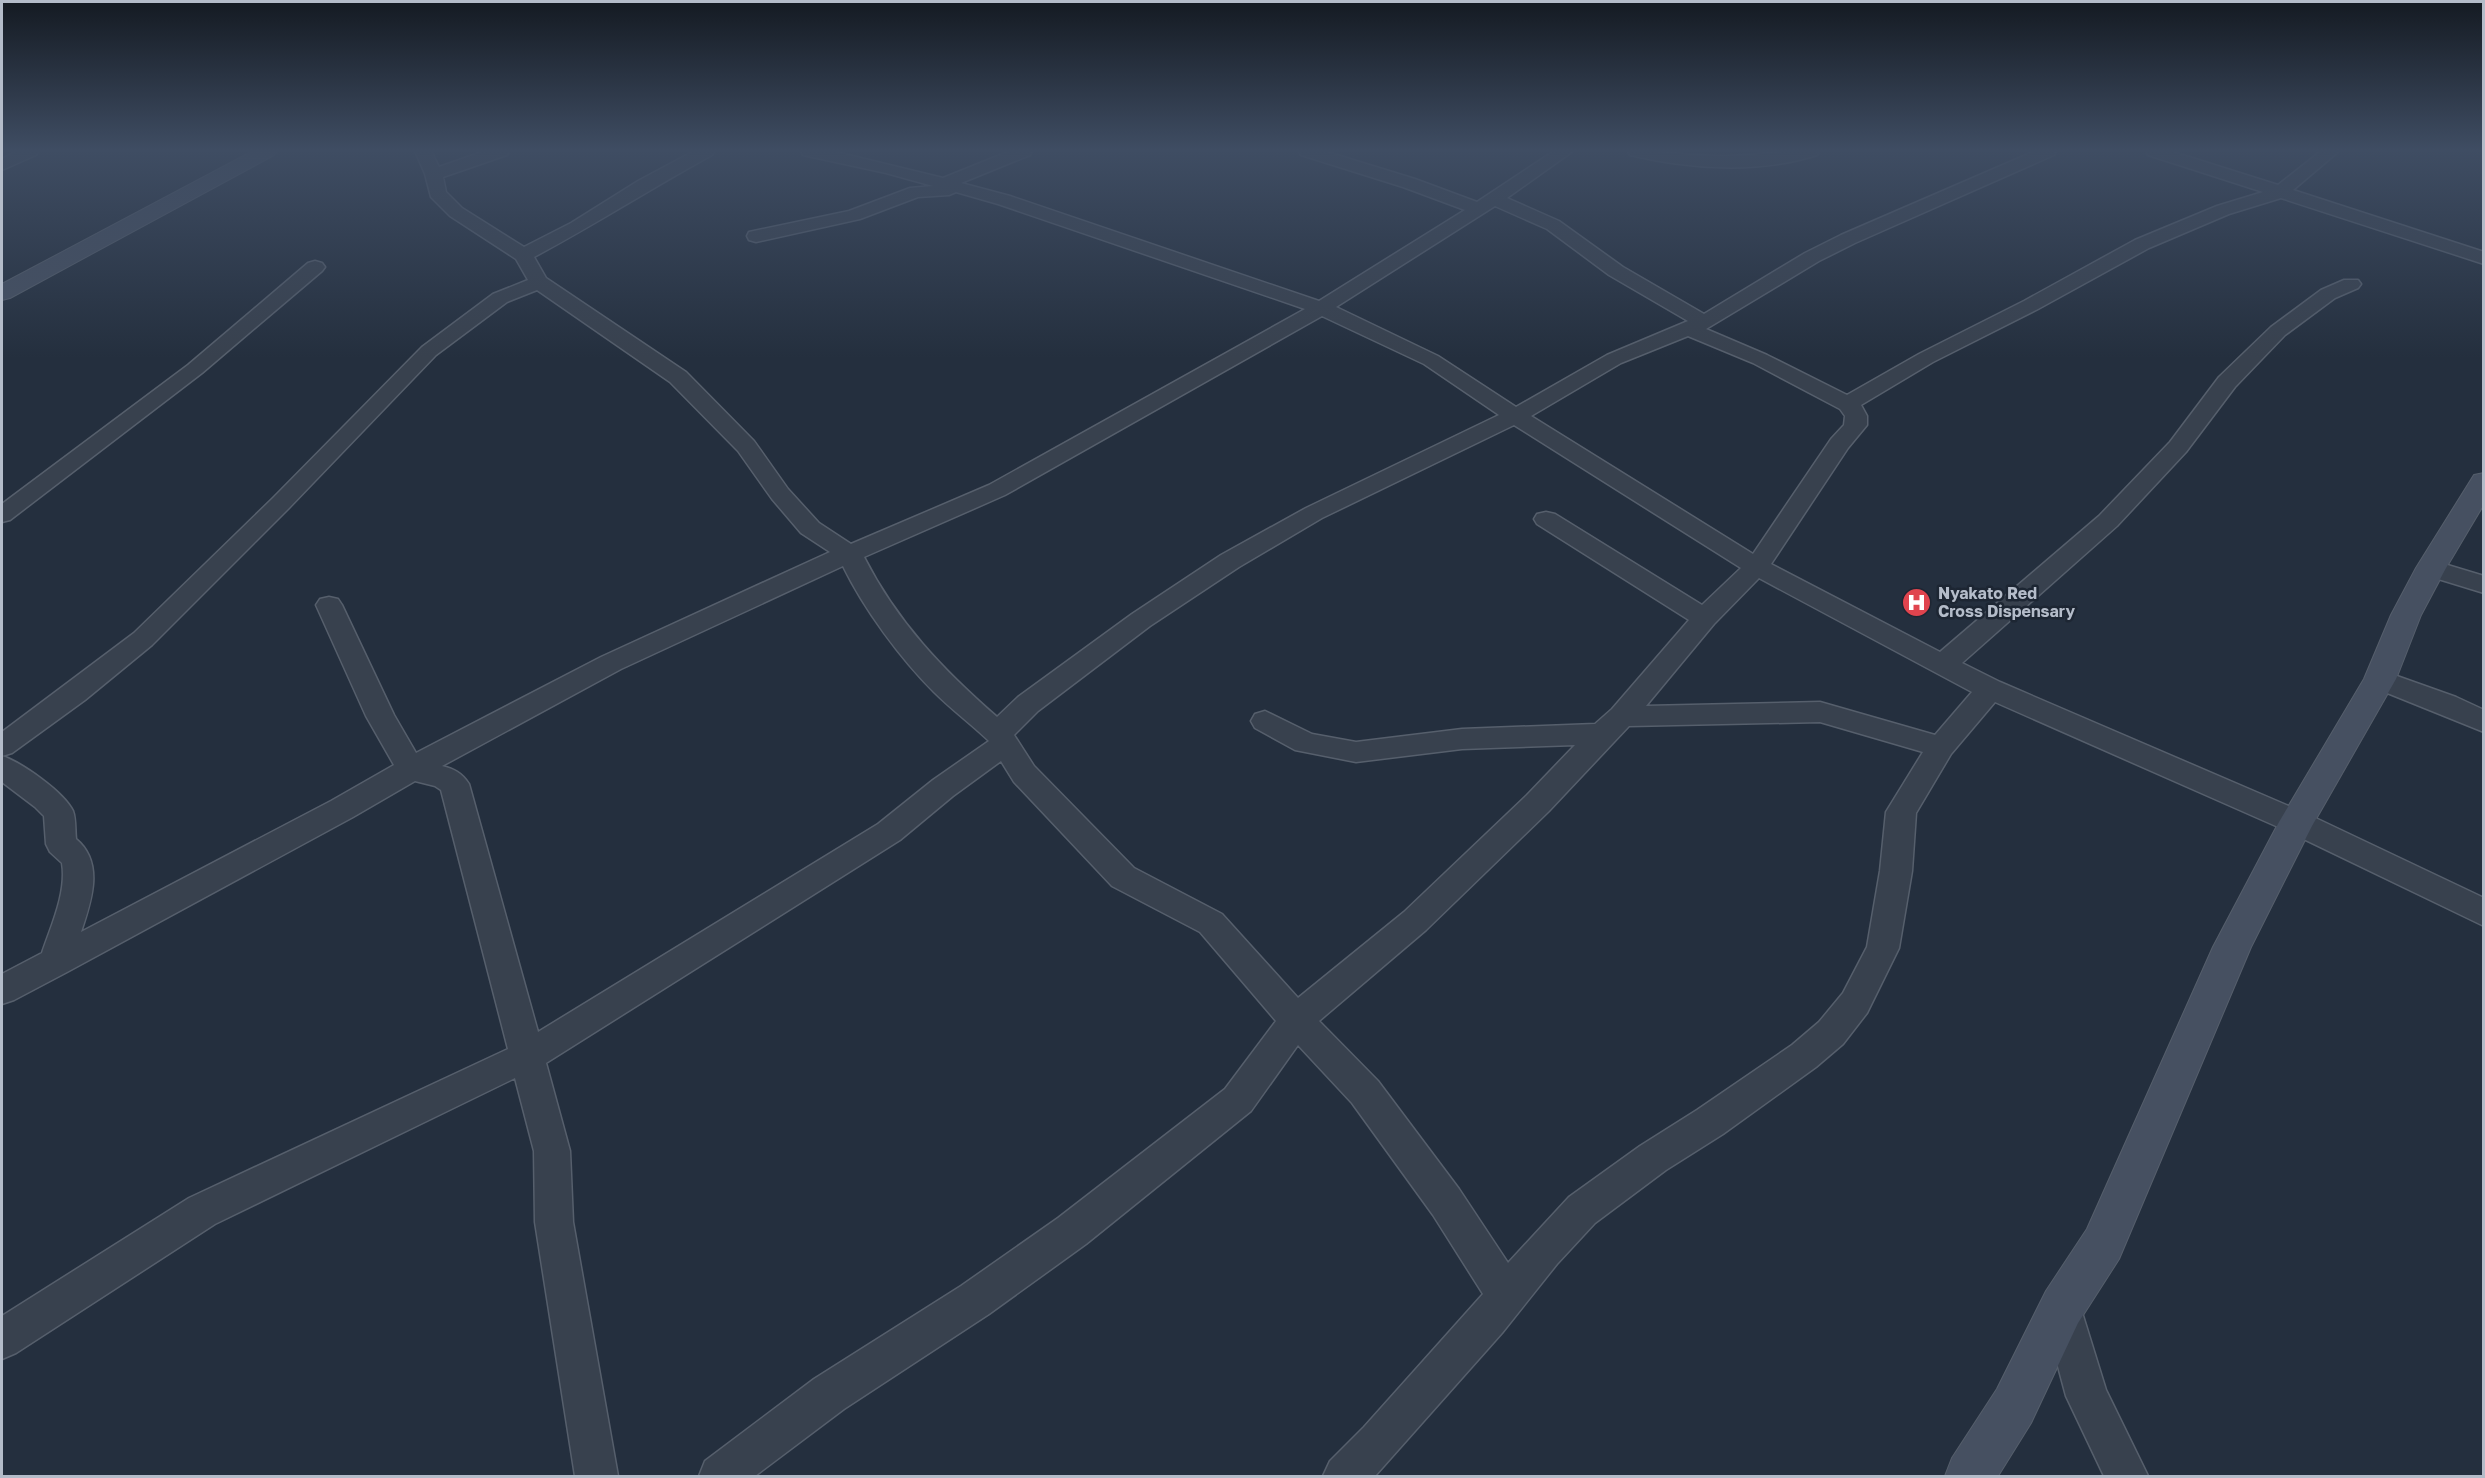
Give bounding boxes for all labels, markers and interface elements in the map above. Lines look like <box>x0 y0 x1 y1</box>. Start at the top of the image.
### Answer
place label: Nyakato Red Cross Dispensary <box>1938 583 2076 621</box>
hospital icon: Nyakato Red Cross Dispensary <box>1901 586 1933 618</box>

